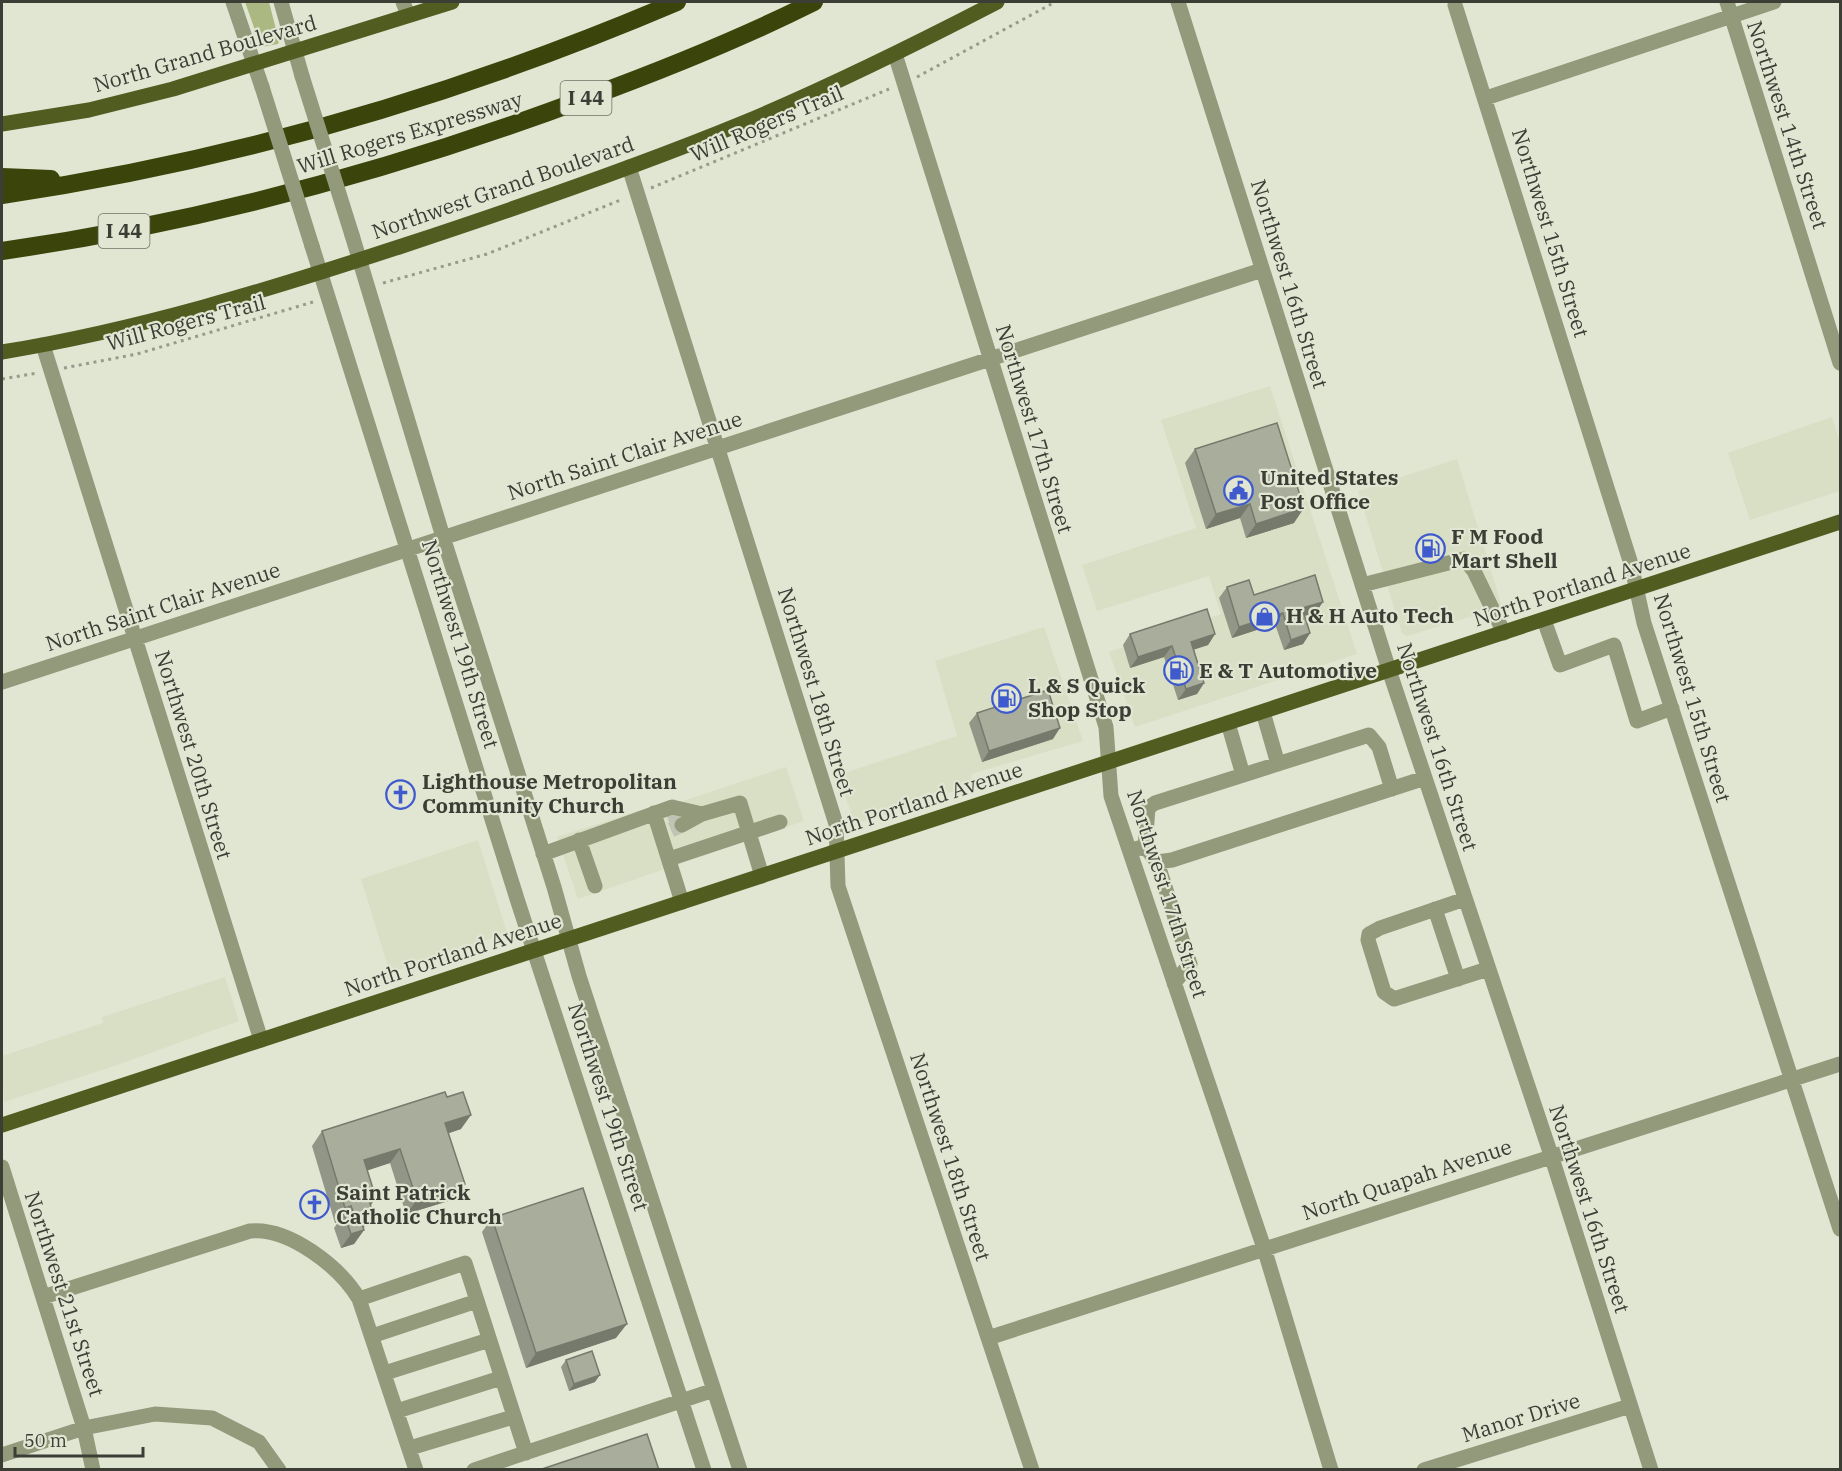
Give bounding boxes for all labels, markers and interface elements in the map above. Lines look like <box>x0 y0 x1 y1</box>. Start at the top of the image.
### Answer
street label: North Grand Boulevard <box>90 8 320 98</box>
street label: Northwest 14th Street <box>1741 17 1835 232</box>
street label: Will Rogers Trail <box>686 78 847 168</box>
road number: I 44 <box>560 81 612 115</box>
street label: Will Rogers Expressway <box>294 84 527 180</box>
street label: Northwest 15th Street <box>1506 125 1596 341</box>
street label: Northwest Grand Boulevard <box>368 129 638 245</box>
street label: Northwest 16th Street <box>1245 176 1335 392</box>
road number: I 44 <box>98 214 150 248</box>
street label: Will Rogers Trail <box>103 287 268 357</box>
street label: Northwest 17th Street <box>990 321 1080 537</box>
street label: North Saint Clair Avenue <box>504 404 746 506</box>
place label: United States Post Office <box>1260 463 1399 515</box>
public building icon: United States Post Office <box>1223 474 1255 506</box>
place label: F M Food Mart Shell <box>1451 522 1558 574</box>
fuel station icon: F M Food Mart Shell <box>1414 533 1446 565</box>
street label: Northwest 19th Street <box>416 536 506 752</box>
street label: North Portland Avenue <box>1469 536 1694 632</box>
street label: North Saint Clair Avenue <box>42 555 284 657</box>
street label: Northwest 18th Street <box>772 584 862 800</box>
street label: Northwest 15th Street <box>1648 590 1738 806</box>
shop icon: H & H Auto Tech <box>1249 600 1281 632</box>
place label: H & H Auto Tech <box>1286 601 1454 629</box>
street label: Northwest 16th Street <box>1391 639 1485 854</box>
street label: Northwest 20th Street <box>149 647 239 863</box>
fuel station icon: E & T Automotive <box>1162 655 1194 687</box>
place label: E & T Automotive <box>1199 656 1377 684</box>
place label: L & S Quick Shop Stop <box>1028 671 1145 723</box>
fuel station icon: L & S Quick Shop Stop <box>991 682 1023 714</box>
street label: North Portland Avenue <box>801 755 1026 851</box>
place label: Lighthouse Metropolitan Community Church <box>422 767 677 819</box>
church icon: Lighthouse Metropolitan Community Church <box>385 778 417 810</box>
street label: Northwest 17th Street <box>1121 786 1215 1001</box>
street label: North Portland Avenue <box>340 906 565 1002</box>
street label: Northwest 19th Street <box>562 999 656 1214</box>
street label: Northwest 18th Street <box>904 1049 998 1264</box>
street label: Northwest 16th Street <box>1543 1101 1637 1316</box>
street label: North Quapah Avenue <box>1298 1132 1515 1226</box>
place label: Saint Patrick Catholic Church <box>336 1178 502 1230</box>
street label: Northwest 21st Street <box>19 1187 111 1400</box>
church icon: Saint Patrick Catholic Church <box>299 1189 331 1221</box>
street label: Manor Drive <box>1458 1386 1583 1448</box>
scale bar <box>15 1420 142 1458</box>
text: 50 m <box>24 1429 67 1452</box>

